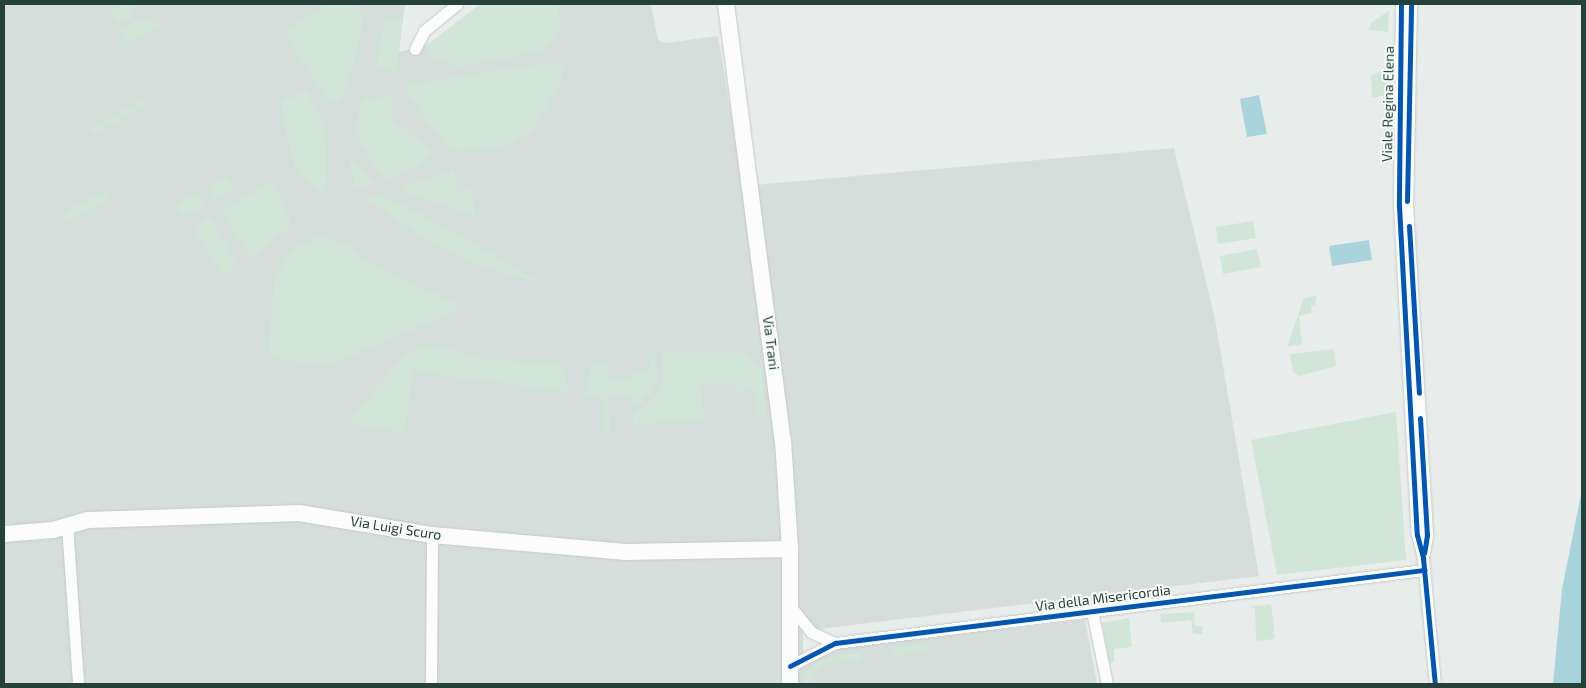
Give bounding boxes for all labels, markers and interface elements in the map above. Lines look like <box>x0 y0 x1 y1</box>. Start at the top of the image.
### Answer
street label: Viale Regina Elena <box>1379 46 1397 162</box>
street label: Via Trani <box>759 315 783 371</box>
street label: Via Luigi Scuro <box>349 513 443 543</box>
street label: Via della Misericordia <box>1034 581 1172 615</box>

